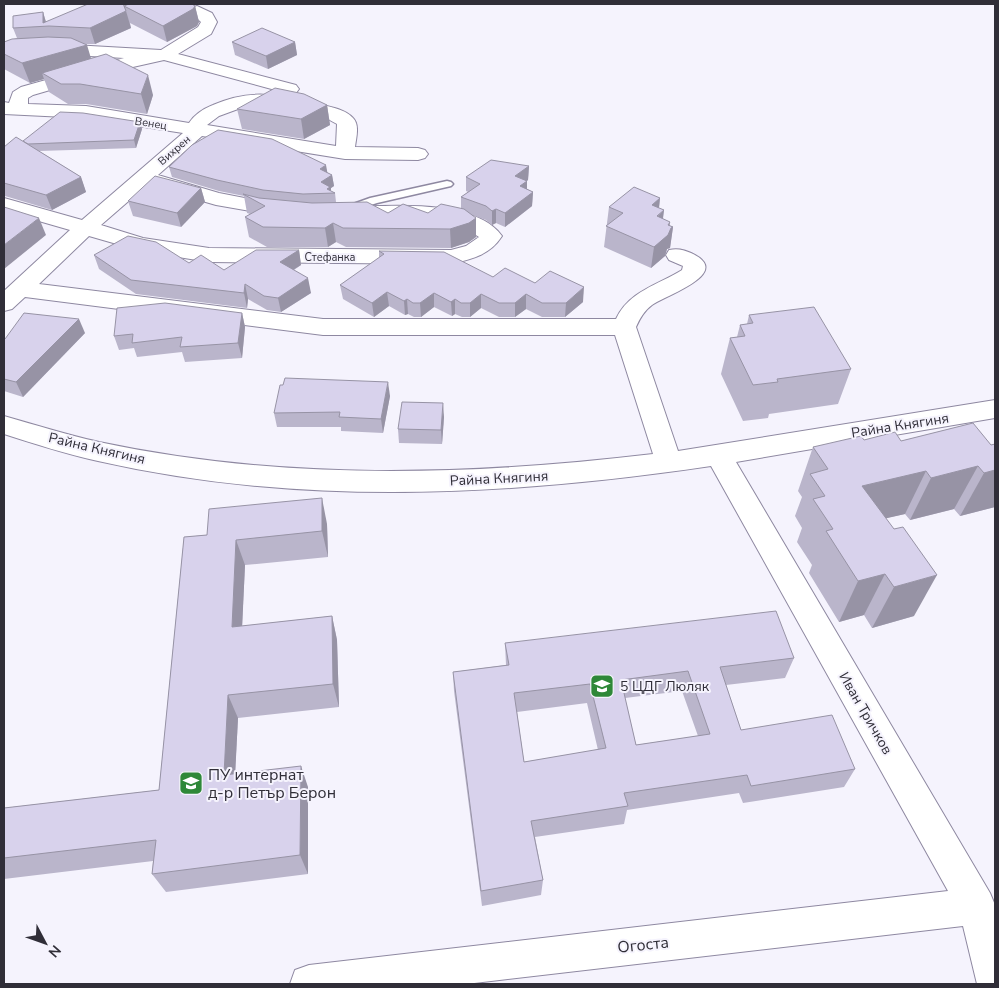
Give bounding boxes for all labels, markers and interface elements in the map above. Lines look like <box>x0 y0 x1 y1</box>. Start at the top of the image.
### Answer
street label: Венец <box>134 114 169 134</box>
street label: Вихрен <box>155 132 194 169</box>
street label: Стефанка <box>304 250 356 265</box>
street label: Райна Княгиня <box>850 408 950 443</box>
street label: Райна Княгиня <box>47 428 147 469</box>
street label: Райна Княгиня <box>449 466 549 491</box>
street label: Иван Тричков <box>834 669 897 758</box>
school or university icon: 5 ЦДГ Люляк <box>589 673 615 699</box>
place label: 5 ЦДГ Люляк <box>620 677 710 696</box>
place label: ПУ интернат д-р Петър Берон <box>208 764 336 804</box>
school or university icon: ПУ интернат д-р Петър Берон <box>178 770 204 796</box>
north arrow <box>20 918 70 968</box>
street label: Огоста <box>616 931 670 959</box>
text: N <box>44 941 65 961</box>

